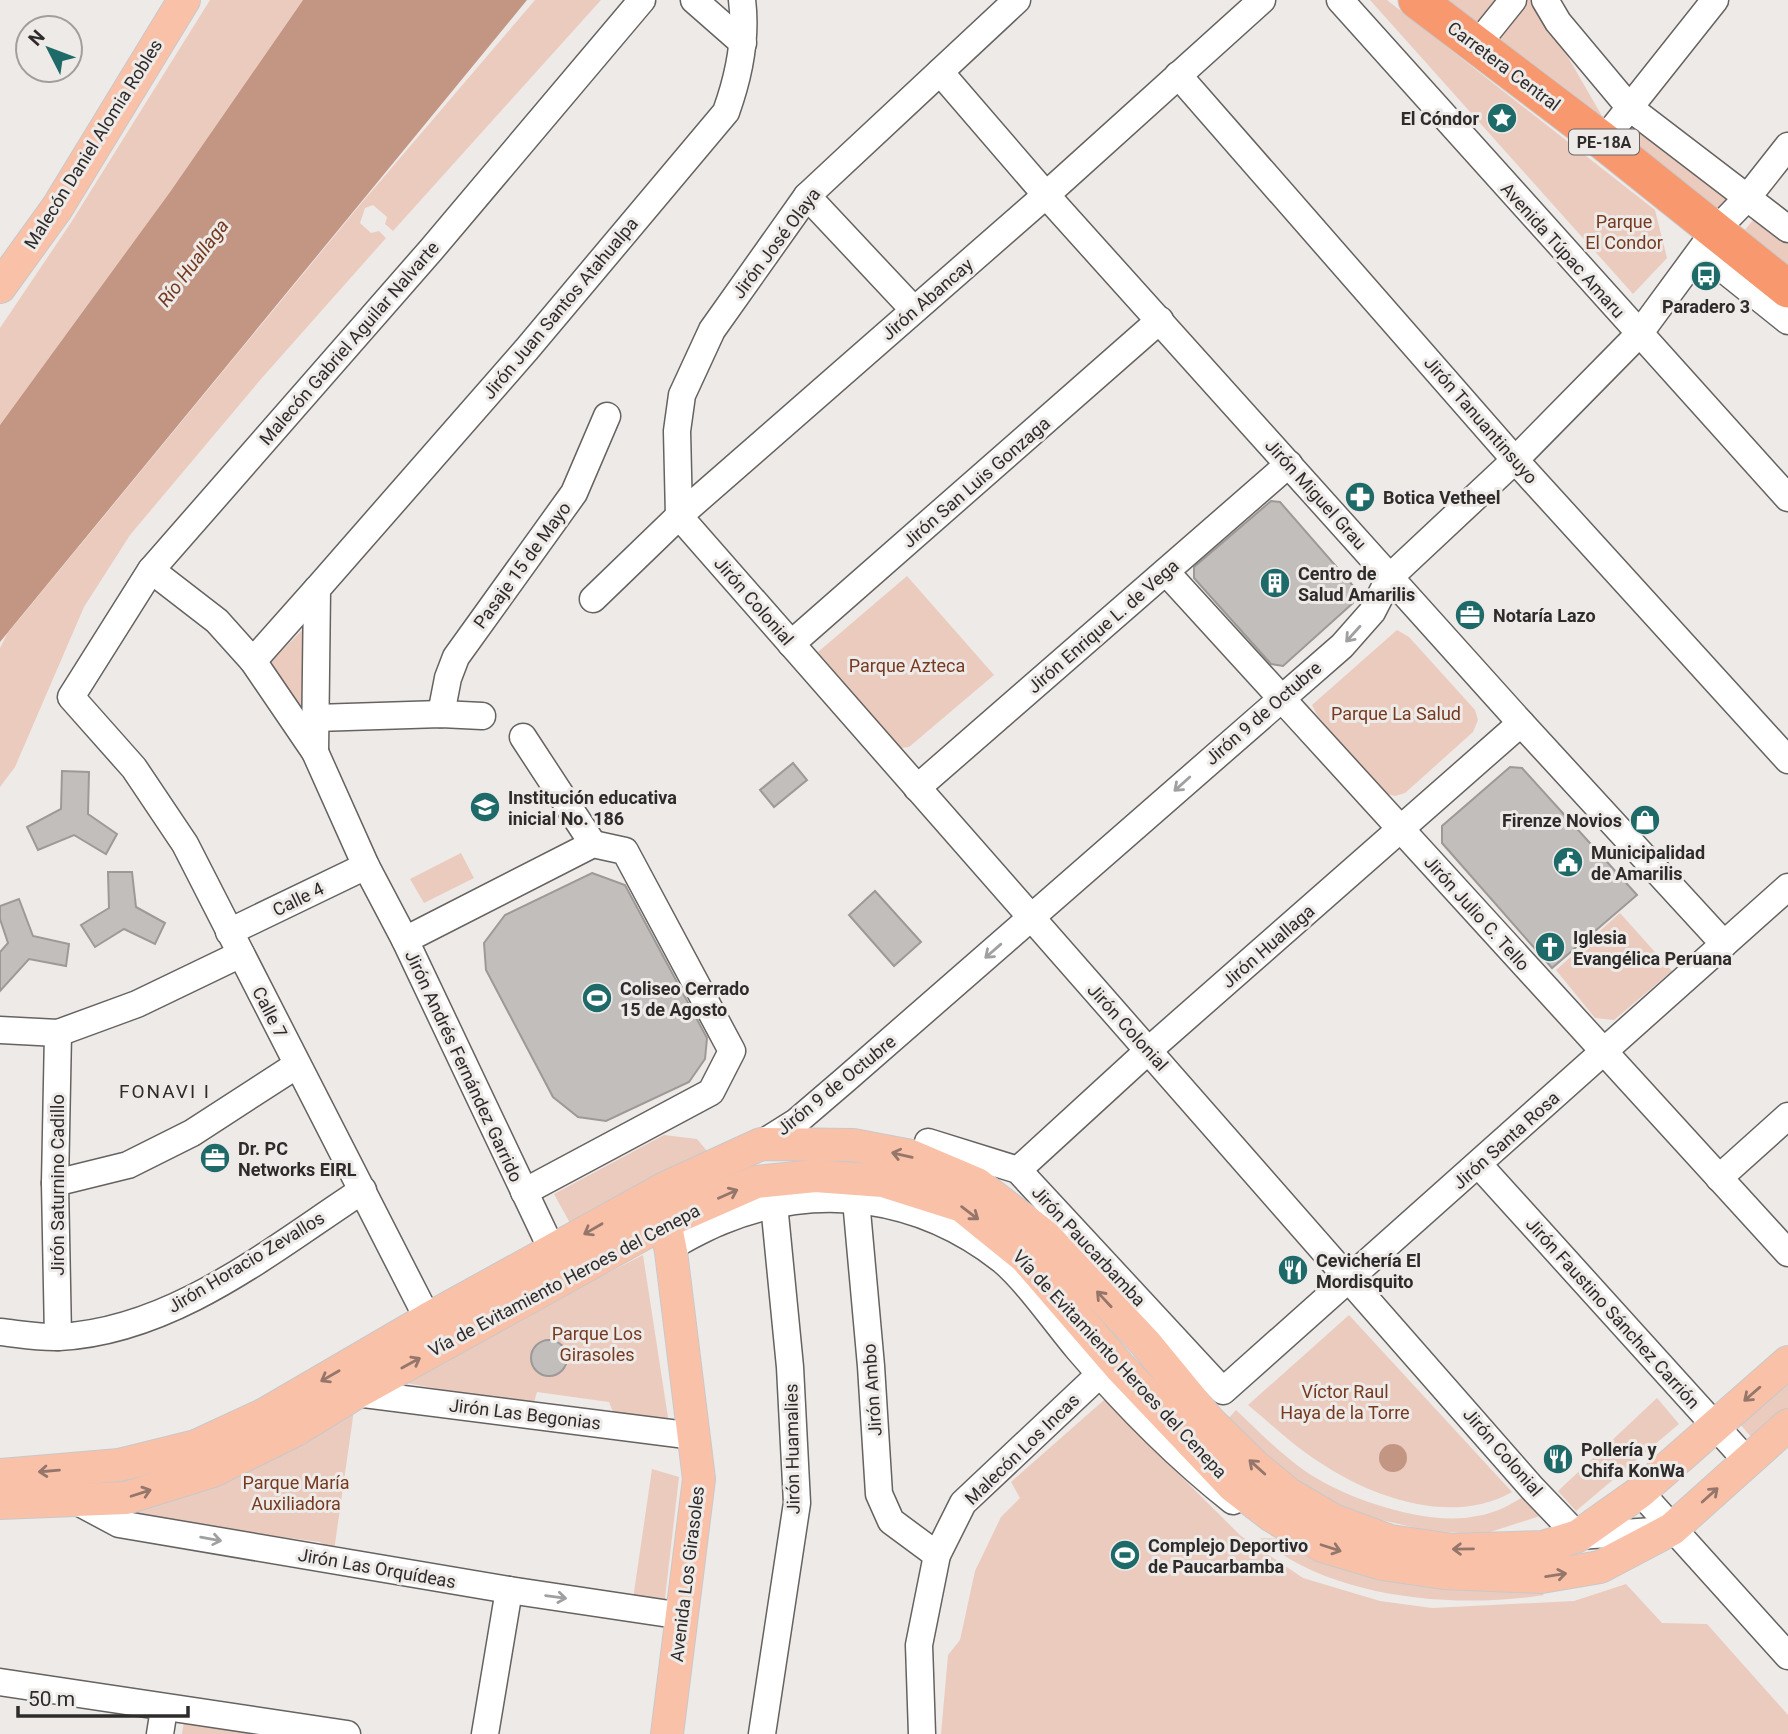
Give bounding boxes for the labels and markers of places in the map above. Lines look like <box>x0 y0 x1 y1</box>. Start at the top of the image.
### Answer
place icon: El Cóndor <box>1485 101 1519 135</box>
place label: El Cóndor <box>1401 108 1479 129</box>
bus stop icon: Paradero 3 <box>1689 259 1723 293</box>
place label: Paradero 3 <box>1662 296 1750 317</box>
pharmacy icon: Botica Vetheel <box>1343 480 1377 514</box>
place label: Botica Vetheel <box>1383 487 1500 508</box>
place label: Centro de Salud Amarilis <box>1298 563 1415 605</box>
building icon: Centro de Salud Amarilis <box>1258 566 1292 600</box>
office icon: Notaría Lazo <box>1453 598 1487 632</box>
place label: Notaría Lazo <box>1493 605 1596 626</box>
place label: Institución educativa inicial No. 186 <box>508 787 677 829</box>
school or university icon: Institución educativa inicial No. 186 <box>468 790 502 824</box>
shop icon: Firenze Novios <box>1628 803 1662 837</box>
place label: Firenze Novios <box>1502 810 1622 831</box>
place label: Municipalidad de Amarilis <box>1591 842 1705 884</box>
public building icon: Municipalidad de Amarilis <box>1551 845 1585 879</box>
place label: Iglesia Evangélica Peruana <box>1573 927 1732 969</box>
church icon: Iglesia Evangélica Peruana <box>1533 930 1567 964</box>
place label: Coliseo Cerrado 15 de Agosto <box>620 978 749 1020</box>
sports icon: Coliseo Cerrado 15 de Agosto <box>580 981 614 1015</box>
place label: Dr. PC Networks EIRL <box>238 1138 357 1180</box>
office icon: Dr. PC Networks EIRL <box>198 1141 232 1175</box>
place label: Cevichería El Mordisquito <box>1316 1250 1421 1292</box>
restaurant icon: Cevichería El Mordisquito <box>1276 1253 1310 1287</box>
place label: Pollería y Chifa KonWa <box>1581 1439 1685 1481</box>
restaurant icon: Pollería y Chifa KonWa <box>1541 1442 1575 1476</box>
place label: Complejo Deportivo de Paucarbamba <box>1148 1535 1308 1577</box>
sports icon: Complejo Deportivo de Paucarbamba <box>1108 1538 1142 1572</box>

